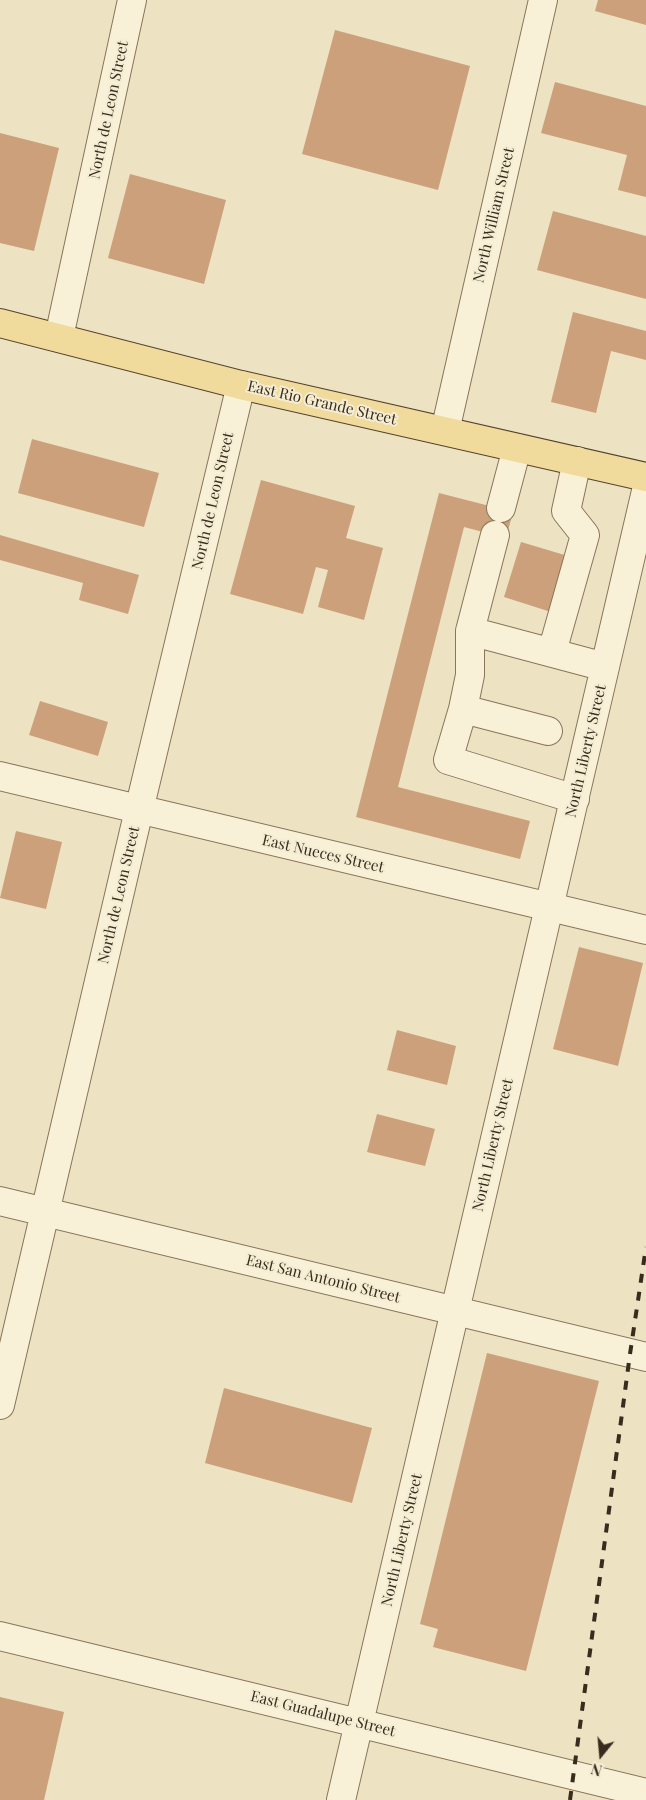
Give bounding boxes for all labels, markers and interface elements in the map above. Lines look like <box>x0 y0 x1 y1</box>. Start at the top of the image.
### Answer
street label: North de Leon Street <box>86 39 132 181</box>
street label: North William Street <box>470 146 518 284</box>
street label: East Rio Grande Street <box>246 377 398 429</box>
street label: North de Leon Street <box>188 430 238 572</box>
street label: North Liberty Street <box>562 683 610 819</box>
street label: North de Leon Street <box>94 824 144 966</box>
street label: East Nueces Street <box>260 831 386 877</box>
street label: North Liberty Street <box>469 1077 517 1213</box>
street label: East San Antonio Street <box>244 1251 402 1307</box>
street label: North Liberty Street <box>378 1472 426 1608</box>
street label: East Guadalupe Street <box>249 1687 397 1741</box>
north arrow <box>576 1730 626 1780</box>
text: N <box>589 1759 604 1780</box>

